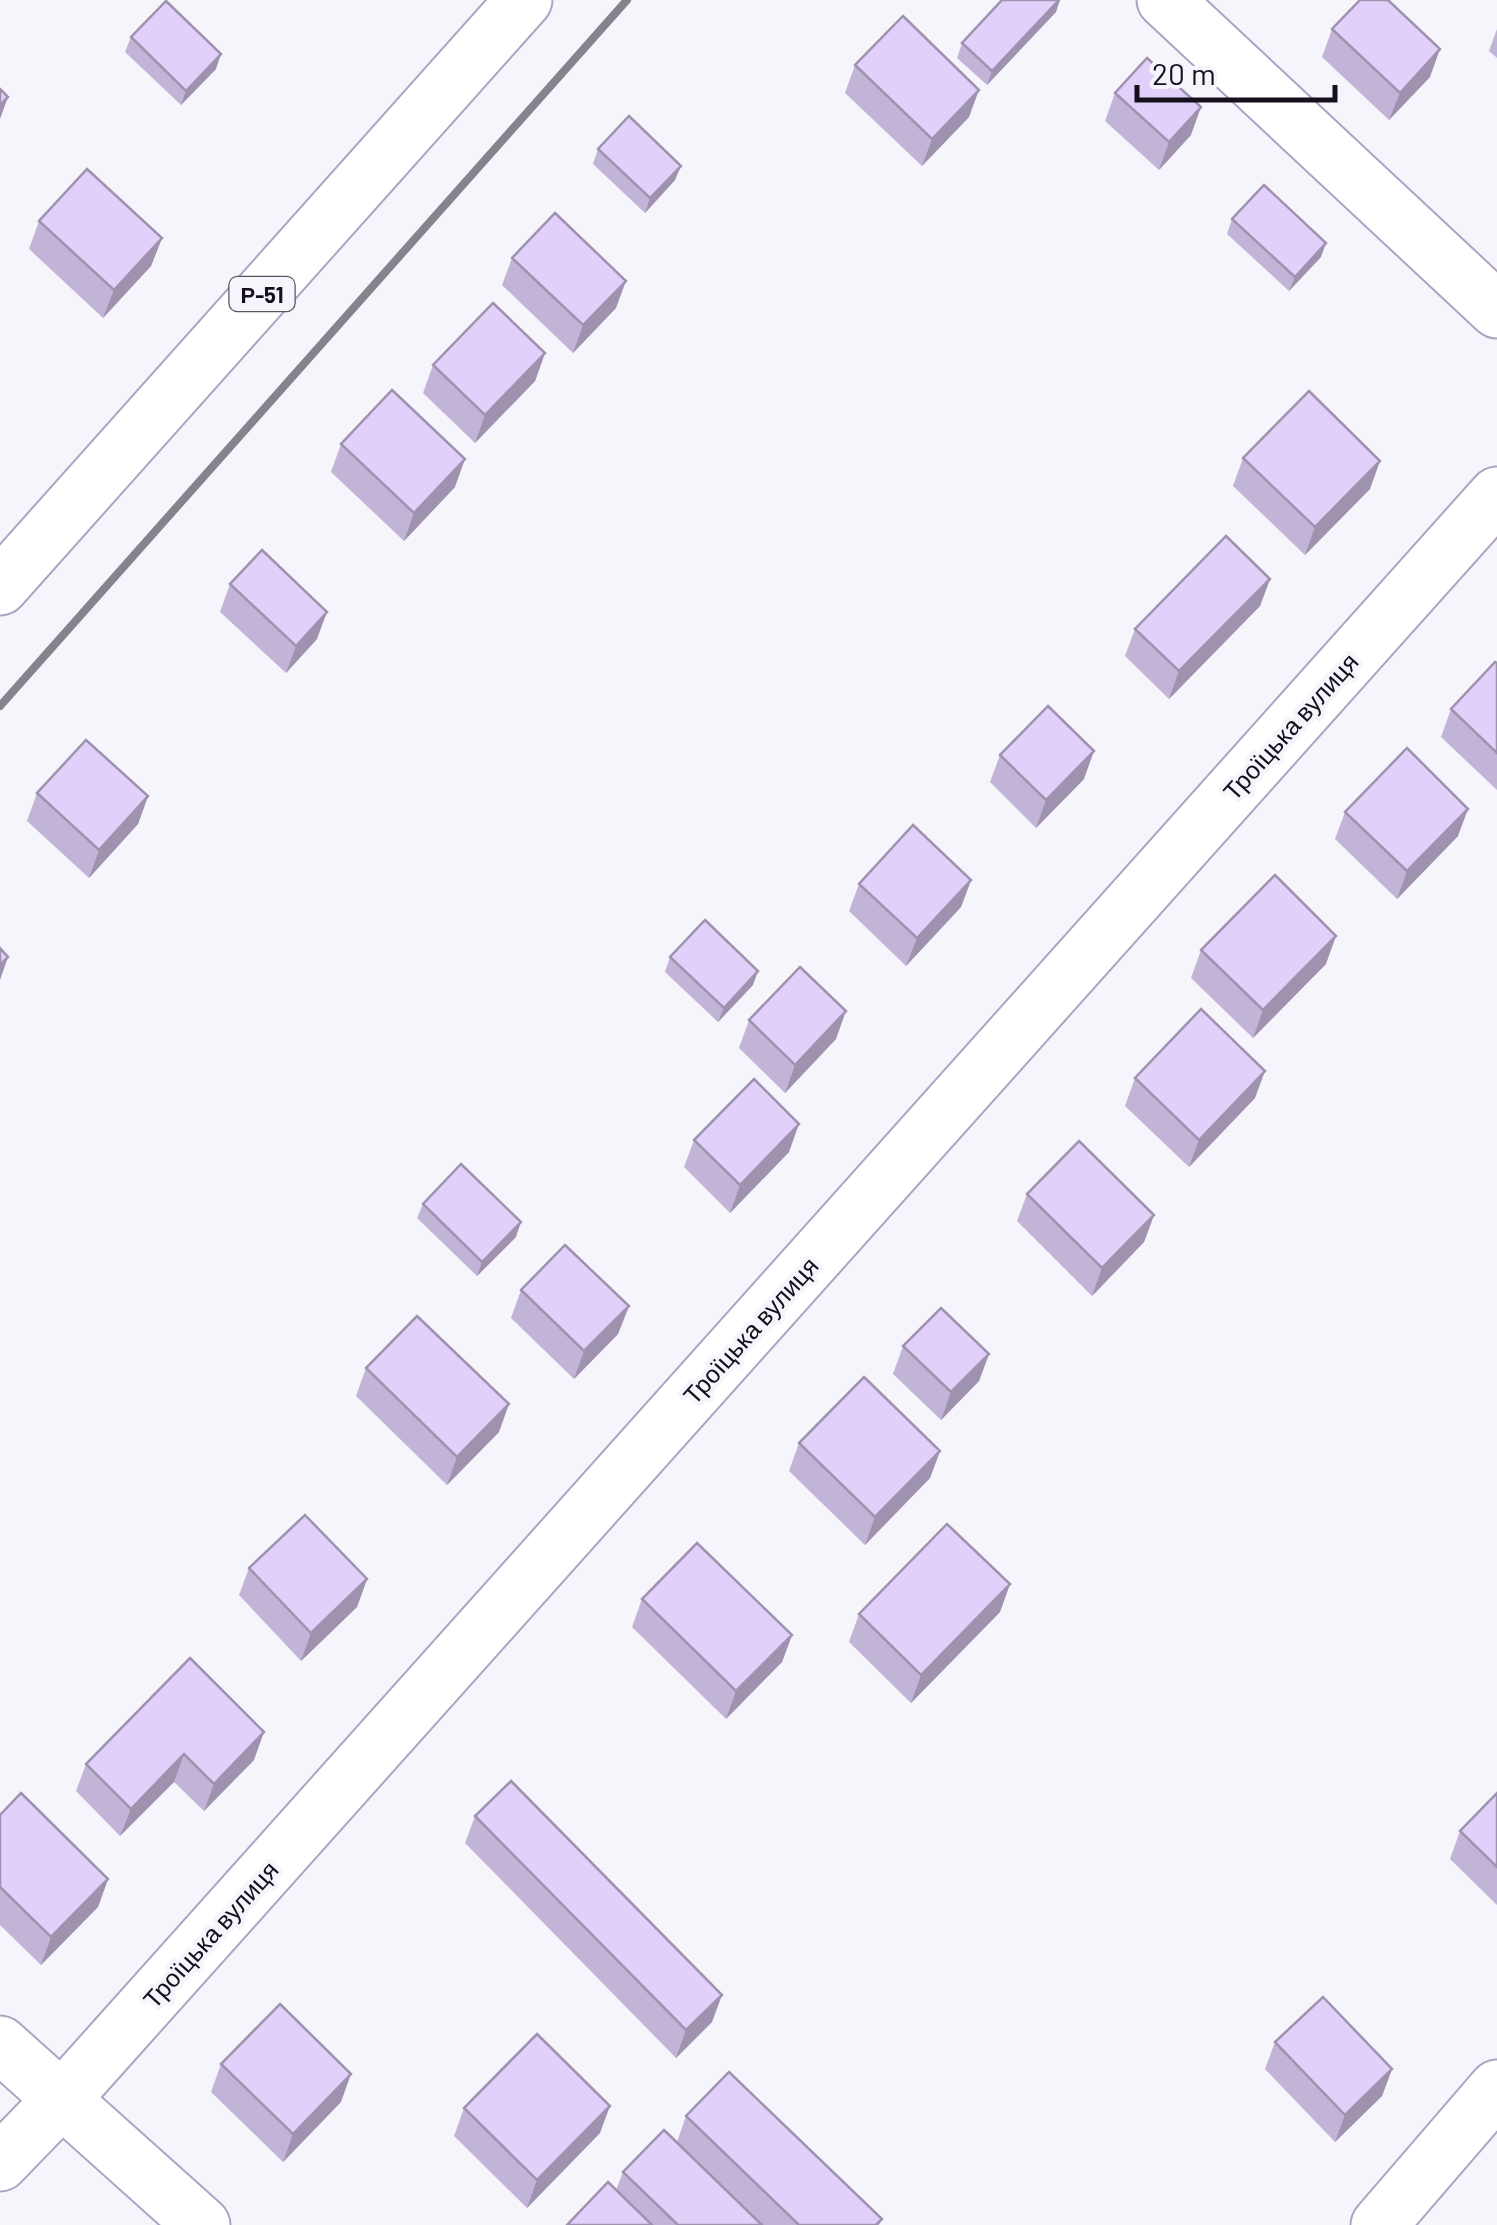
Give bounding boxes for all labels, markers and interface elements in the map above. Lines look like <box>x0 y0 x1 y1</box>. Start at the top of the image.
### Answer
scale bar <box>1137 40 1334 102</box>
text: 20 m <box>1152 55 1216 91</box>
road number: Р-51 <box>230 277 294 311</box>
street label: Троїцька вулиця <box>1216 646 1364 806</box>
street label: Троїцька вулиця <box>676 1250 824 1410</box>
street label: Троїцька вулиця <box>136 1854 284 2014</box>

